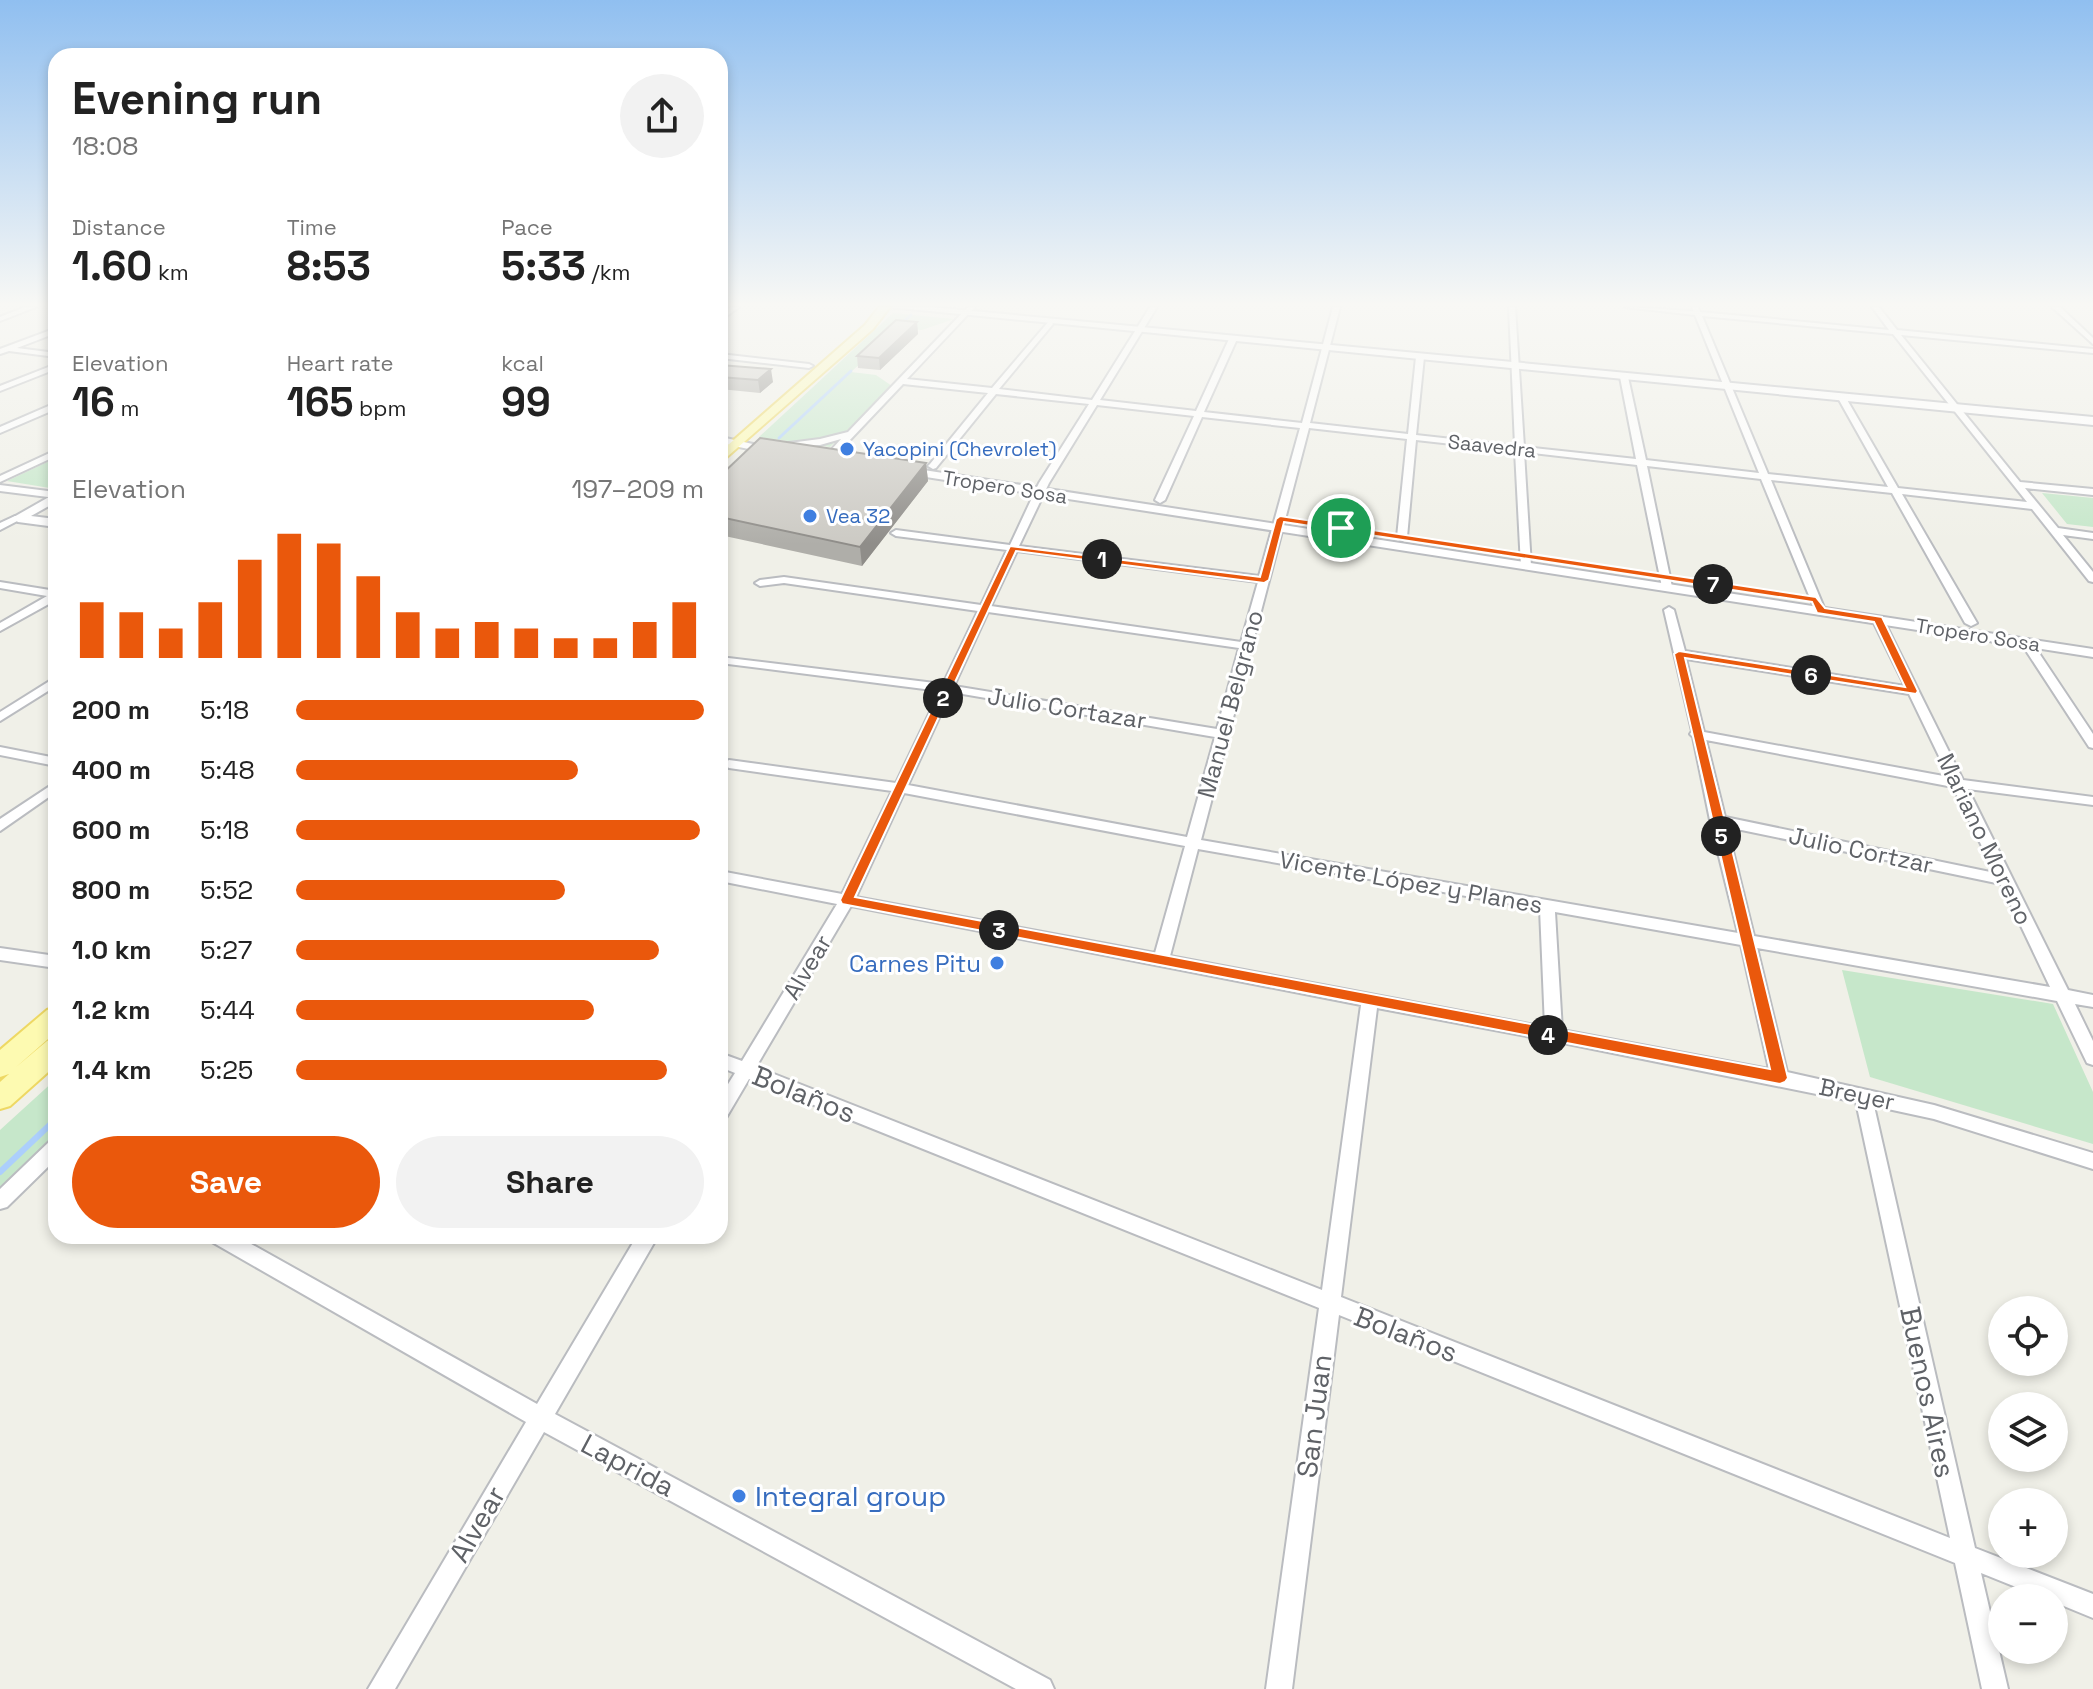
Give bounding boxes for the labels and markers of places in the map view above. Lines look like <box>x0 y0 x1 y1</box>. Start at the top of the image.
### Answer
place label: Yacopini (Chevrolet) <box>863 436 1057 462</box>
marker: Yacopini (Chevrolet) <box>838 440 856 458</box>
pin <box>1307 494 1375 562</box>
place label: Vea 32 <box>826 503 890 529</box>
marker: Vea 32 <box>801 507 819 525</box>
pin: 1 <box>1082 539 1122 579</box>
pin: 7 <box>1693 564 1733 604</box>
pin: 6 <box>1791 655 1831 695</box>
pin: 2 <box>923 678 963 718</box>
pin: 5 <box>1701 816 1741 856</box>
pin: 3 <box>979 910 1019 950</box>
place label: Carnes Pitu <box>849 948 981 979</box>
marker: Carnes Pitu <box>988 954 1006 972</box>
pin: 4 <box>1528 1015 1568 1055</box>
place label: Integral group <box>755 1478 946 1514</box>
marker: Integral group <box>730 1487 748 1505</box>

